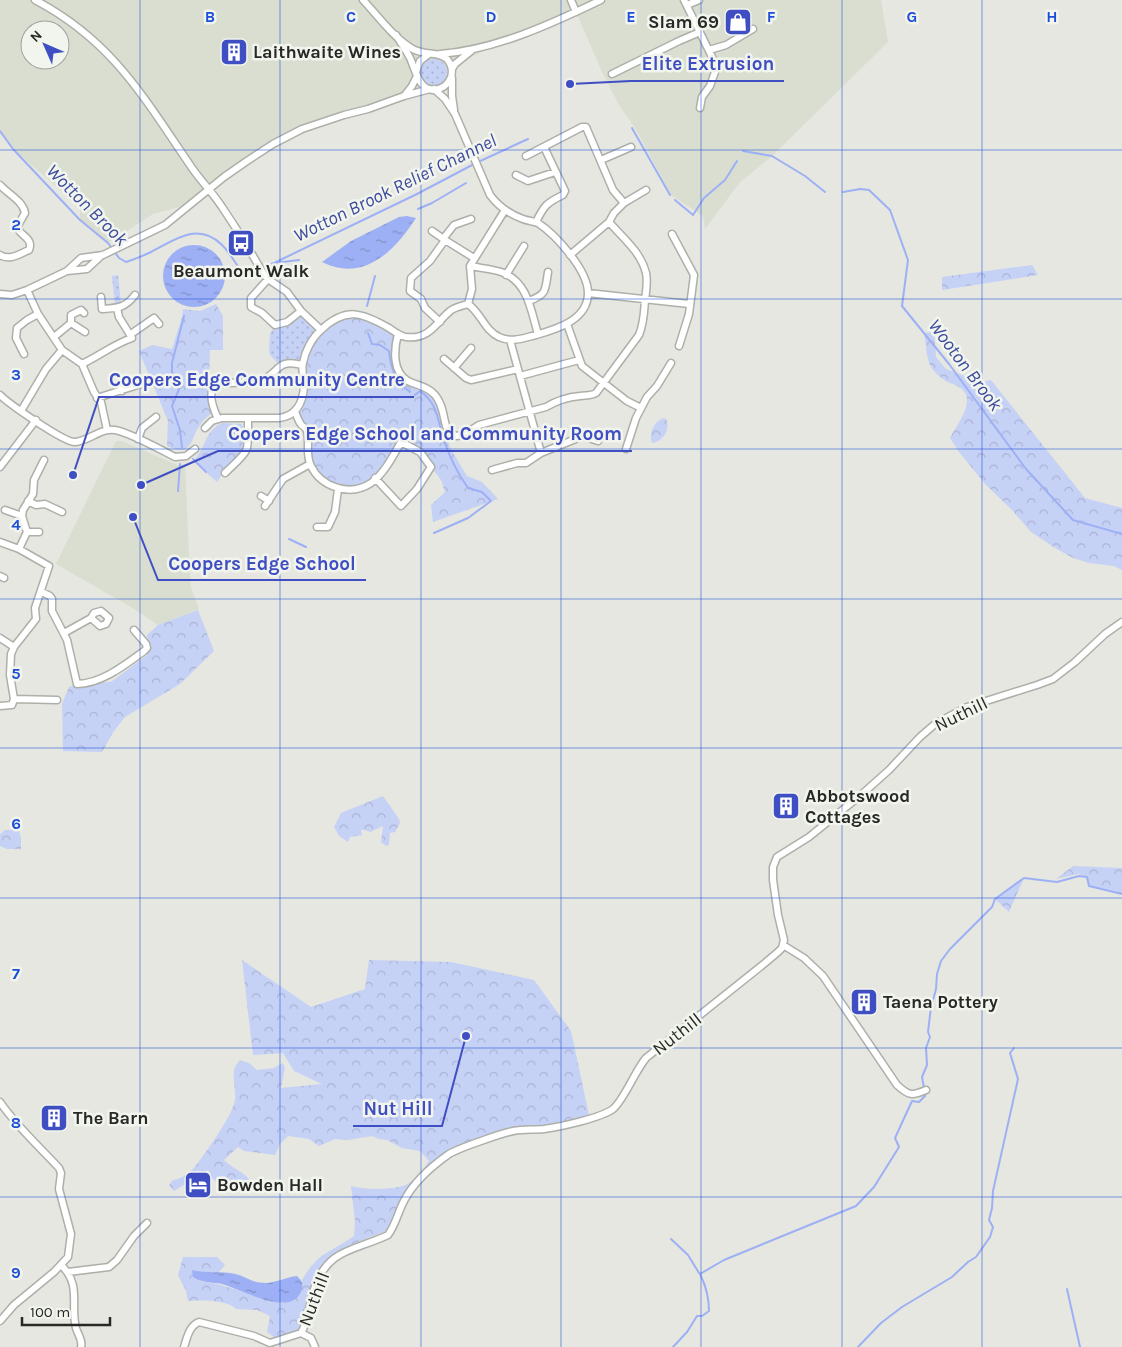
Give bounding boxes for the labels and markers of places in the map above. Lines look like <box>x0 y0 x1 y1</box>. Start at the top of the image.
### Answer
shop icon: Slam 69 <box>723 7 753 37</box>
place label: Slam 69 <box>648 11 719 33</box>
building icon: Laithwaite Wines <box>219 37 249 67</box>
place label: Laithwaite Wines <box>253 41 401 63</box>
callout: Elite Extrusion <box>631 47 784 81</box>
bus stop icon: Beaumont Walk <box>226 228 256 258</box>
place label: Beaumont Walk <box>173 260 309 282</box>
callout: Coopers Edge Community Centre <box>99 363 414 397</box>
callout: Coopers Edge School and Community Room <box>218 417 632 451</box>
callout: Coopers Edge School <box>158 546 366 580</box>
place label: Abbotswood Cottages <box>805 785 910 828</box>
building icon: Abbotswood Cottages <box>771 791 801 821</box>
building icon: Taena Pottery <box>849 987 879 1017</box>
place label: Taena Pottery <box>883 991 998 1013</box>
callout: Nut Hill <box>353 1092 442 1126</box>
building icon: The Barn <box>39 1103 69 1133</box>
place label: The Barn <box>73 1107 148 1129</box>
hotel icon: Bowden Hall <box>183 1170 213 1200</box>
place label: Bowden Hall <box>217 1174 323 1196</box>

